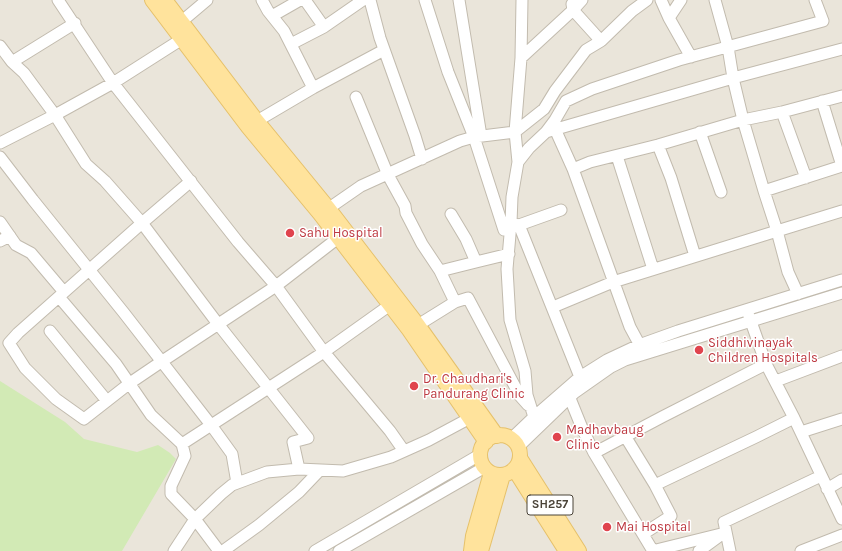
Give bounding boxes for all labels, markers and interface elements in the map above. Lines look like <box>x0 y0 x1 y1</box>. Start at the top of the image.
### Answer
place label: Sahu Hospital <box>299 225 383 241</box>
marker: Sahu Hospital <box>284 227 296 239</box>
place label: Siddhivinayak Children Hospitals <box>708 335 818 366</box>
marker: Siddhivinayak Children Hospitals <box>693 344 705 356</box>
place label: Dr. Chaudhari's Pandurang Clinic <box>423 371 525 402</box>
marker: Dr. Chaudhari's Pandurang Clinic <box>408 380 420 392</box>
place label: Madhavbaug Clinic <box>566 422 643 453</box>
marker: Madhavbaug Clinic <box>551 431 563 443</box>
road number: SH257 <box>527 495 573 515</box>
place label: Mai Hospital <box>616 519 691 535</box>
marker: Mai Hospital <box>601 521 613 533</box>

